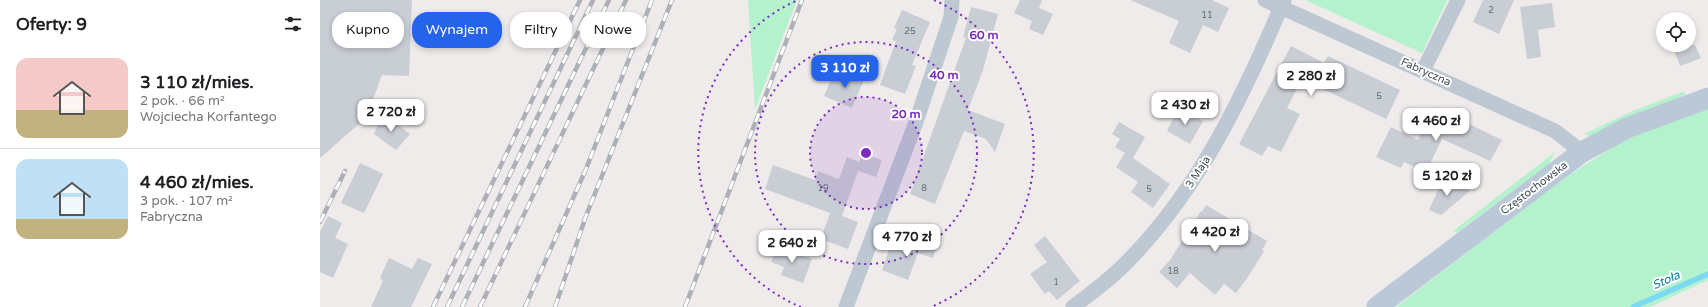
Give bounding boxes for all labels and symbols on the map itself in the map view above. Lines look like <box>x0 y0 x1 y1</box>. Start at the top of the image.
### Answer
house number: 2 <box>1488 5 1494 16</box>
house number: 11 <box>1201 10 1213 21</box>
house number: 25 <box>904 26 916 37</box>
text: 60 m <box>969 28 999 42</box>
pin: 3 110 zł <box>804 55 886 89</box>
street label: Fabryczna <box>1399 55 1453 89</box>
pin: 2 280 zł <box>1270 63 1352 97</box>
text: 40 m <box>929 68 959 82</box>
house number: 5 <box>1376 91 1382 102</box>
pin: 2 430 zł <box>1144 92 1226 126</box>
pin: 2 720 zł <box>350 99 432 133</box>
text: 20 m <box>891 107 921 121</box>
pin: 4 460 zł <box>1395 108 1477 142</box>
centre of rings <box>859 146 873 160</box>
street label: 3 Maja <box>1183 154 1213 190</box>
street label: Częstochowska <box>1498 159 1570 217</box>
pin: 5 120 zł <box>1406 163 1488 197</box>
house number: 19 <box>817 183 829 194</box>
house number: 8 <box>921 183 927 194</box>
house number: 5 <box>1146 184 1152 195</box>
pin: 4 420 zł <box>1174 219 1256 253</box>
pin: 4 770 zł <box>866 224 948 258</box>
pin: 2 640 zł <box>751 230 833 264</box>
house number: 18 <box>1167 266 1179 277</box>
water label: Stoła <box>1650 268 1682 292</box>
house number: 1 <box>1053 277 1059 288</box>

